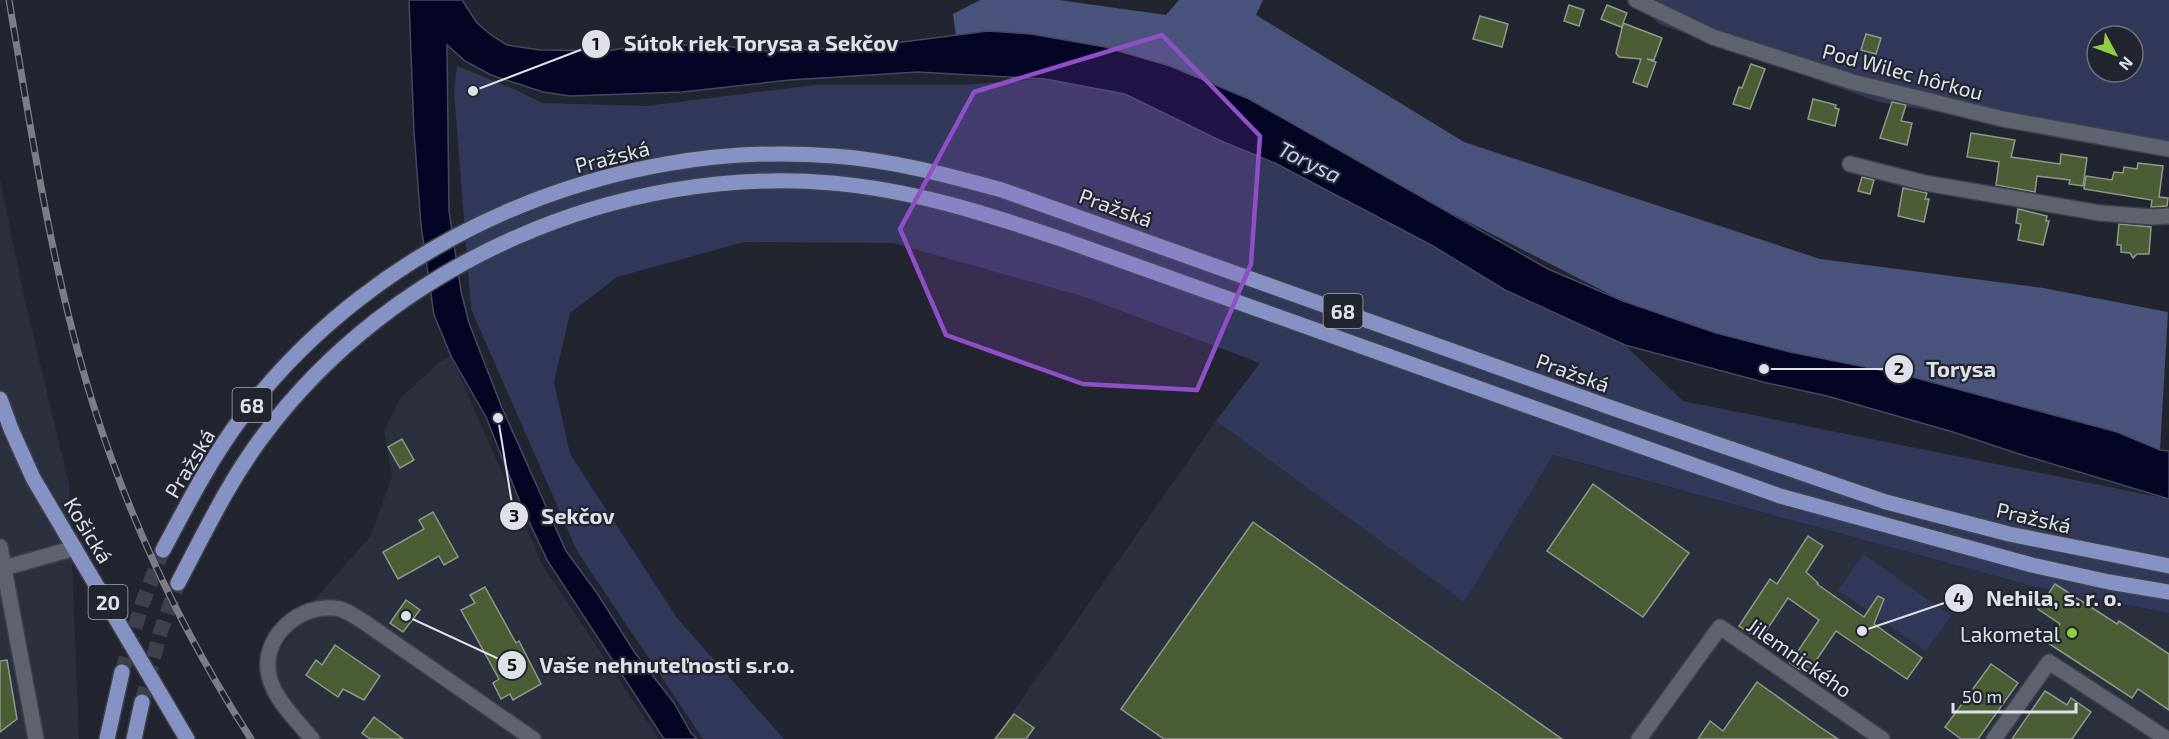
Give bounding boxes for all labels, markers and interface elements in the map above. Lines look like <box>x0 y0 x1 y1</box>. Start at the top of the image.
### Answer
callout: Sútok riek Torysa a Sekčov <box>581 24 910 64</box>
north arrow <box>2085 24 2145 84</box>
text: Sútok riek Torysa a Sekčov <box>624 29 899 56</box>
text: 1 <box>592 32 600 54</box>
street label: Pod Wilec hôrkou <box>1820 38 1986 104</box>
text: N <box>2116 54 2138 75</box>
street label: Pražská <box>572 135 652 177</box>
water label: Torysa <box>1274 135 1346 188</box>
street label: Pražská <box>1076 182 1156 232</box>
road number: 68 <box>1324 294 1362 328</box>
street label: Pražská <box>1533 347 1613 397</box>
callout: Torysa <box>1884 349 2008 389</box>
text: Torysa <box>1926 355 1996 382</box>
text: 2 <box>1894 357 1904 379</box>
road number: 68 <box>232 388 272 422</box>
street label: Pražská <box>159 424 219 502</box>
street label: Košická <box>60 493 118 567</box>
callout: Sekčov <box>499 496 627 536</box>
street label: Pražská <box>1994 496 2074 538</box>
text: Sekčov <box>541 502 615 528</box>
text: 3 <box>509 504 519 526</box>
callout: Nehila, s. r. o. <box>1944 578 2134 618</box>
text: Nehila, s. r. o. <box>1986 584 2122 610</box>
road number: 20 <box>88 585 128 619</box>
text: 4 <box>1953 587 1965 609</box>
street label: Jilemnického <box>1743 612 1857 702</box>
place label: Lakometal <box>1960 621 2061 646</box>
marker: Lakometal <box>2065 626 2079 640</box>
callout: Vaše nehnuteľnosti s.r.o. <box>497 645 807 685</box>
text: Vaše nehnuteľnosti s.r.o. <box>539 651 795 677</box>
text: 5 <box>507 653 517 675</box>
scale bar <box>1953 676 2076 714</box>
text: 50 m <box>1962 685 2002 707</box>

